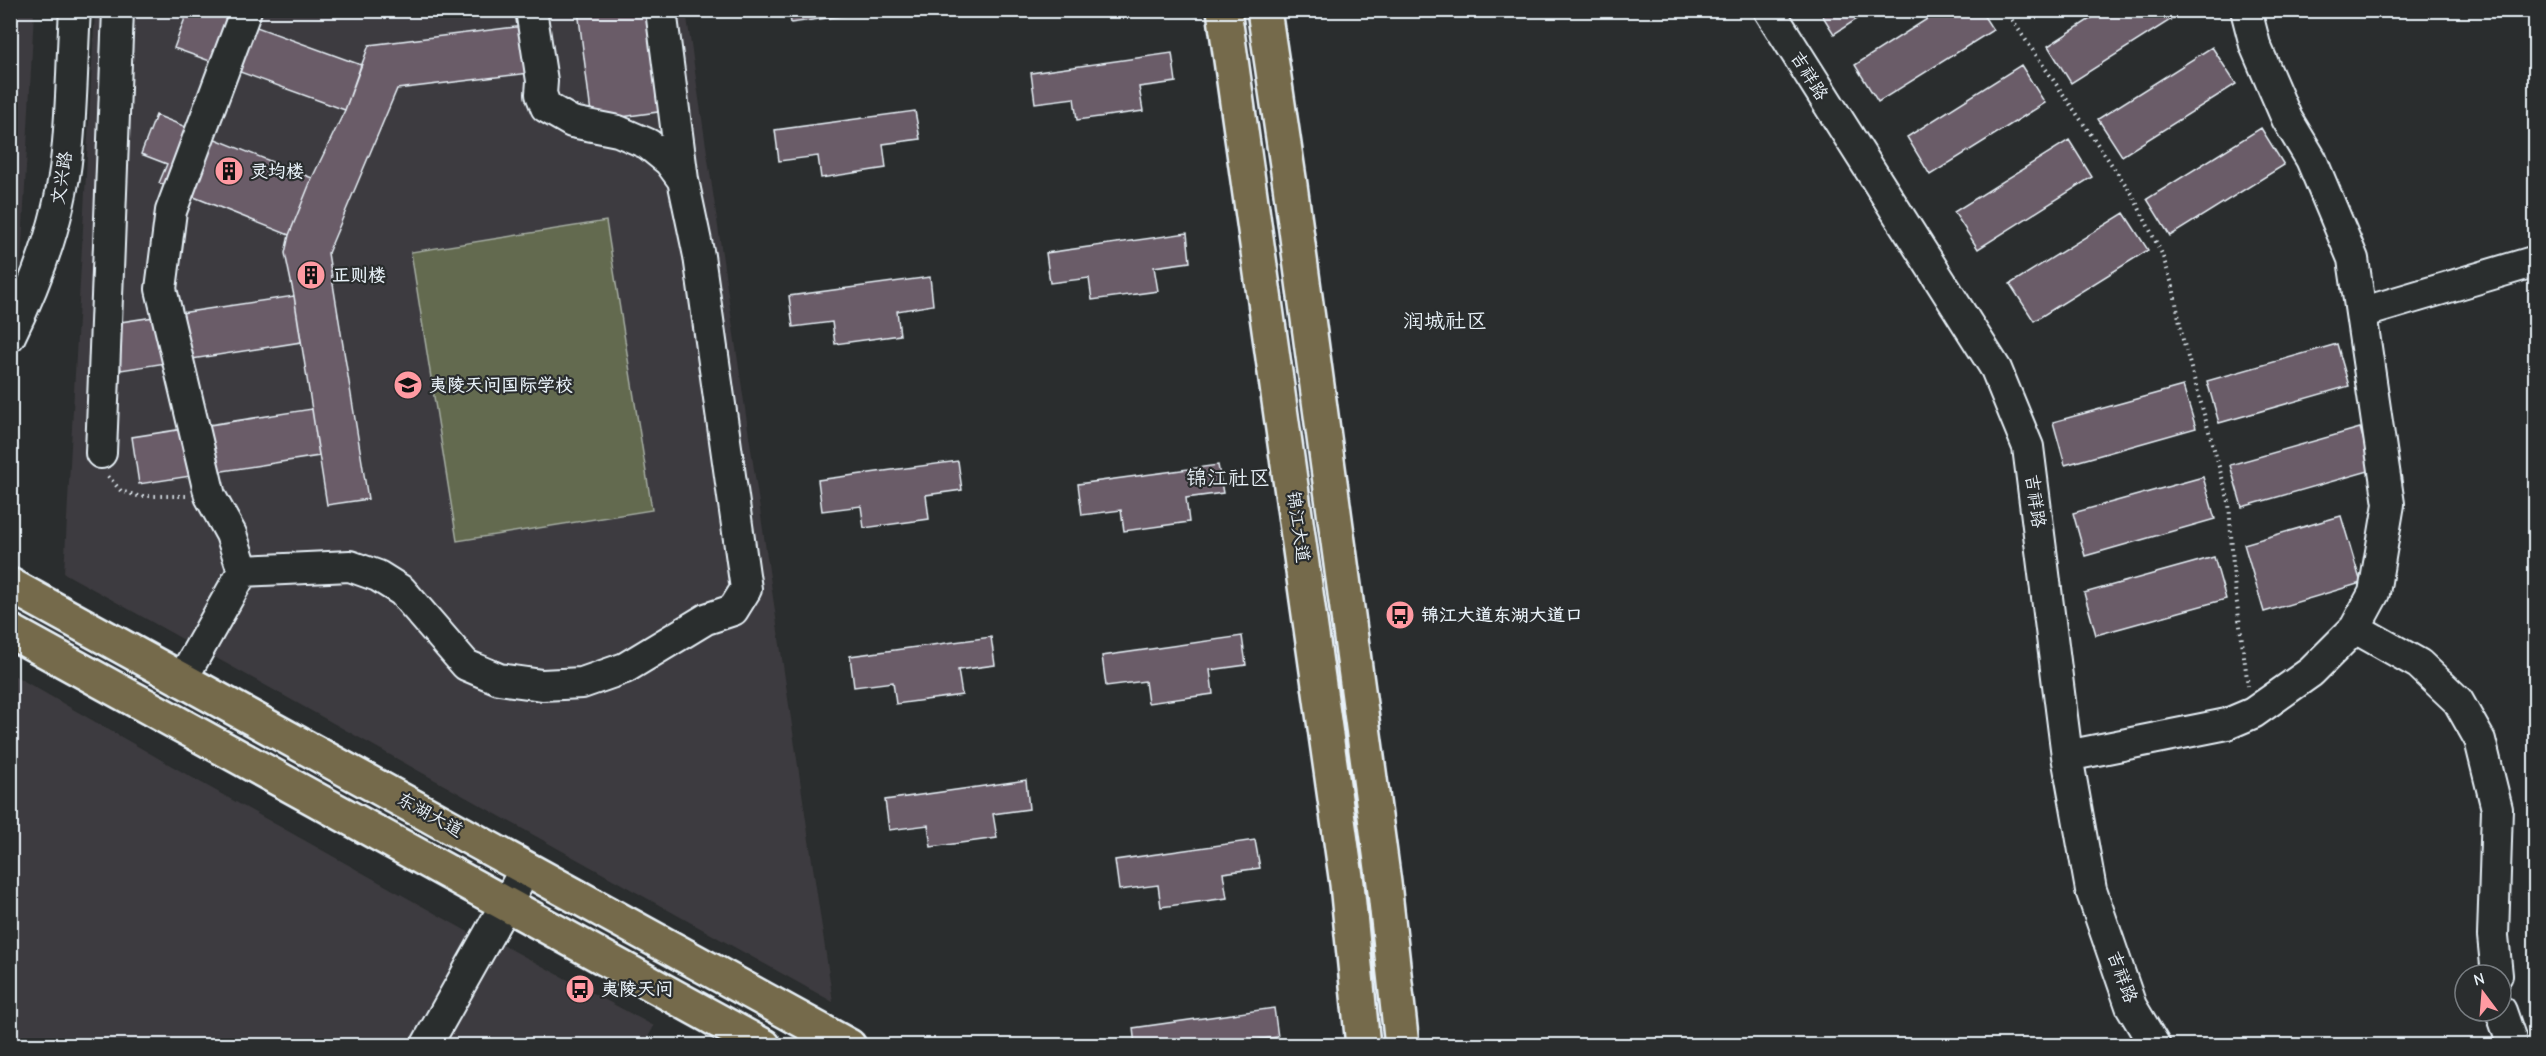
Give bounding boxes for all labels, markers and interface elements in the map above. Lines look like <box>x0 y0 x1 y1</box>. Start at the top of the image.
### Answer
street label: 吉祥路 <box>1786 48 1832 104</box>
street label: 文兴路 <box>47 150 77 206</box>
building icon: 灵均楼 <box>213 155 245 187</box>
place label: 灵均楼 <box>250 161 304 182</box>
building icon: 正则楼 <box>295 259 327 291</box>
place label: 正则楼 <box>332 265 386 286</box>
district label: 润城社区 <box>1403 309 1487 333</box>
school or university icon: 夷陵天问国际学校 <box>392 369 424 401</box>
place label: 夷陵天问国际学校 <box>429 375 573 396</box>
district label: 锦江社区 <box>1186 466 1270 490</box>
street label: 吉祥路 <box>2021 473 2049 529</box>
street label: 锦江大道 <box>1283 490 1313 564</box>
bus stop icon: 锦江大道东湖大道口 <box>1384 599 1416 631</box>
place label: 锦江大道东湖大道口 <box>1421 605 1583 626</box>
street label: 东湖大道 <box>393 788 467 842</box>
street label: 吉祥路 <box>2103 948 2141 1006</box>
north arrow <box>2453 963 2513 1023</box>
text: N <box>2472 969 2487 990</box>
bus stop icon: 夷陵天问 <box>564 973 596 1005</box>
place label: 夷陵天问 <box>601 979 673 1000</box>

